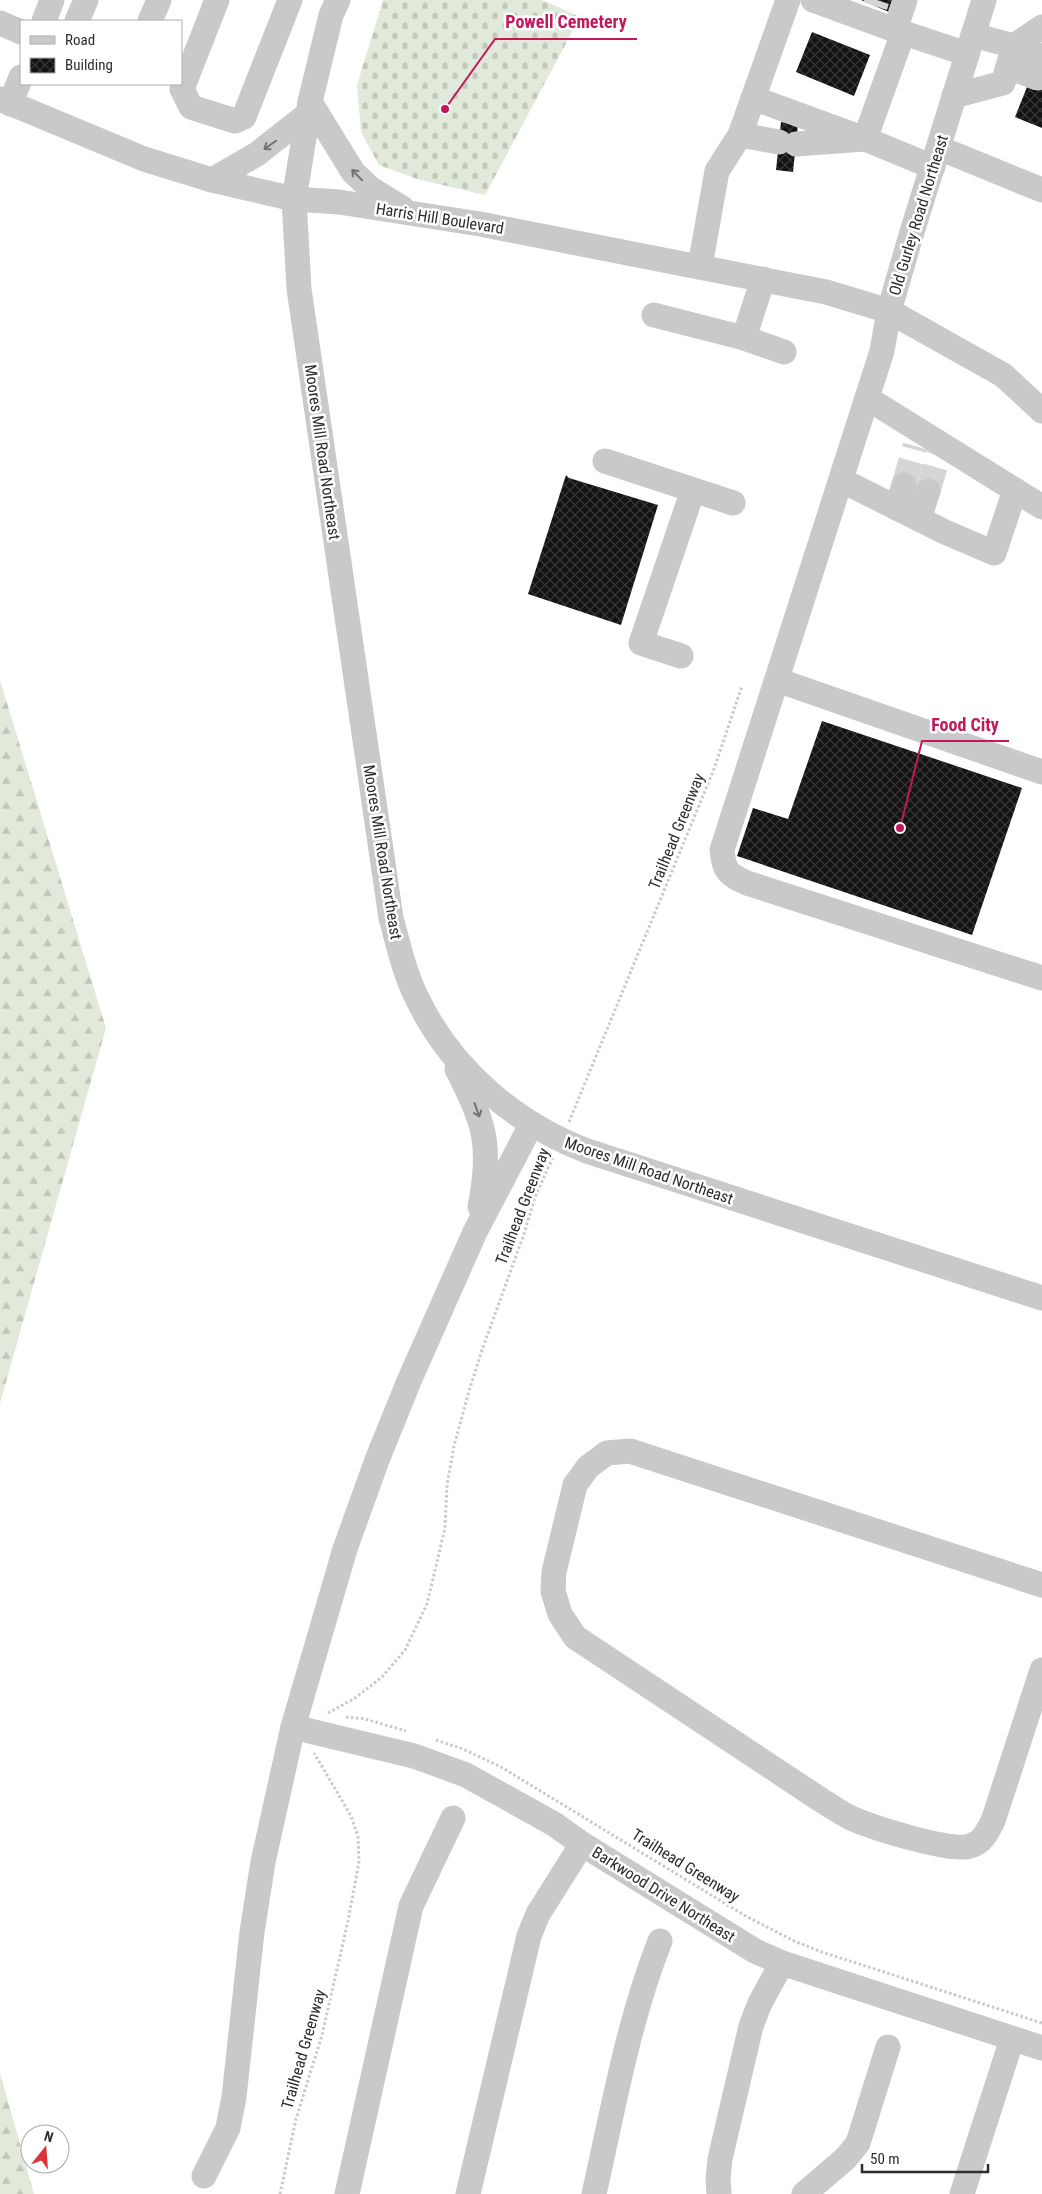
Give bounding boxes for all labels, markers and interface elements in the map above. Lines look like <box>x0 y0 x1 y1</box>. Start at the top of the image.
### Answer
callout: Powell Cemetery <box>495 6 637 39</box>
text: Powell Cemetery <box>505 11 627 32</box>
legend <box>20 20 182 85</box>
text: Road <box>65 31 95 49</box>
text: Building <box>65 56 113 74</box>
street label: Old Gurley Road Northeast <box>885 132 952 298</box>
one-way arrow <box>264 139 277 150</box>
one-way arrow <box>351 169 363 181</box>
street label: Harris Hill Boulevard <box>375 199 505 238</box>
street label: Moores Mill Road Northeast <box>301 363 344 541</box>
callout: Food City <box>922 708 1009 741</box>
text: Food City <box>931 714 999 735</box>
street label: Moores Mill Road Northeast <box>359 763 406 941</box>
street label: Trailhead Greenway <box>645 770 709 892</box>
one-way arrow <box>473 1102 482 1118</box>
street label: Moores Mill Road Northeast <box>562 1133 736 1208</box>
street label: Trailhead Greenway <box>491 1145 554 1267</box>
street label: Trailhead Greenway <box>628 1825 743 1906</box>
street label: Barkwood Drive Northeast <box>589 1843 739 1946</box>
street label: Trailhead Greenway <box>277 1987 330 2111</box>
north arrow <box>20 2124 70 2174</box>
text: N <box>42 2128 55 2145</box>
scale bar <box>862 2142 988 2174</box>
text: 50 m <box>870 2150 900 2168</box>

